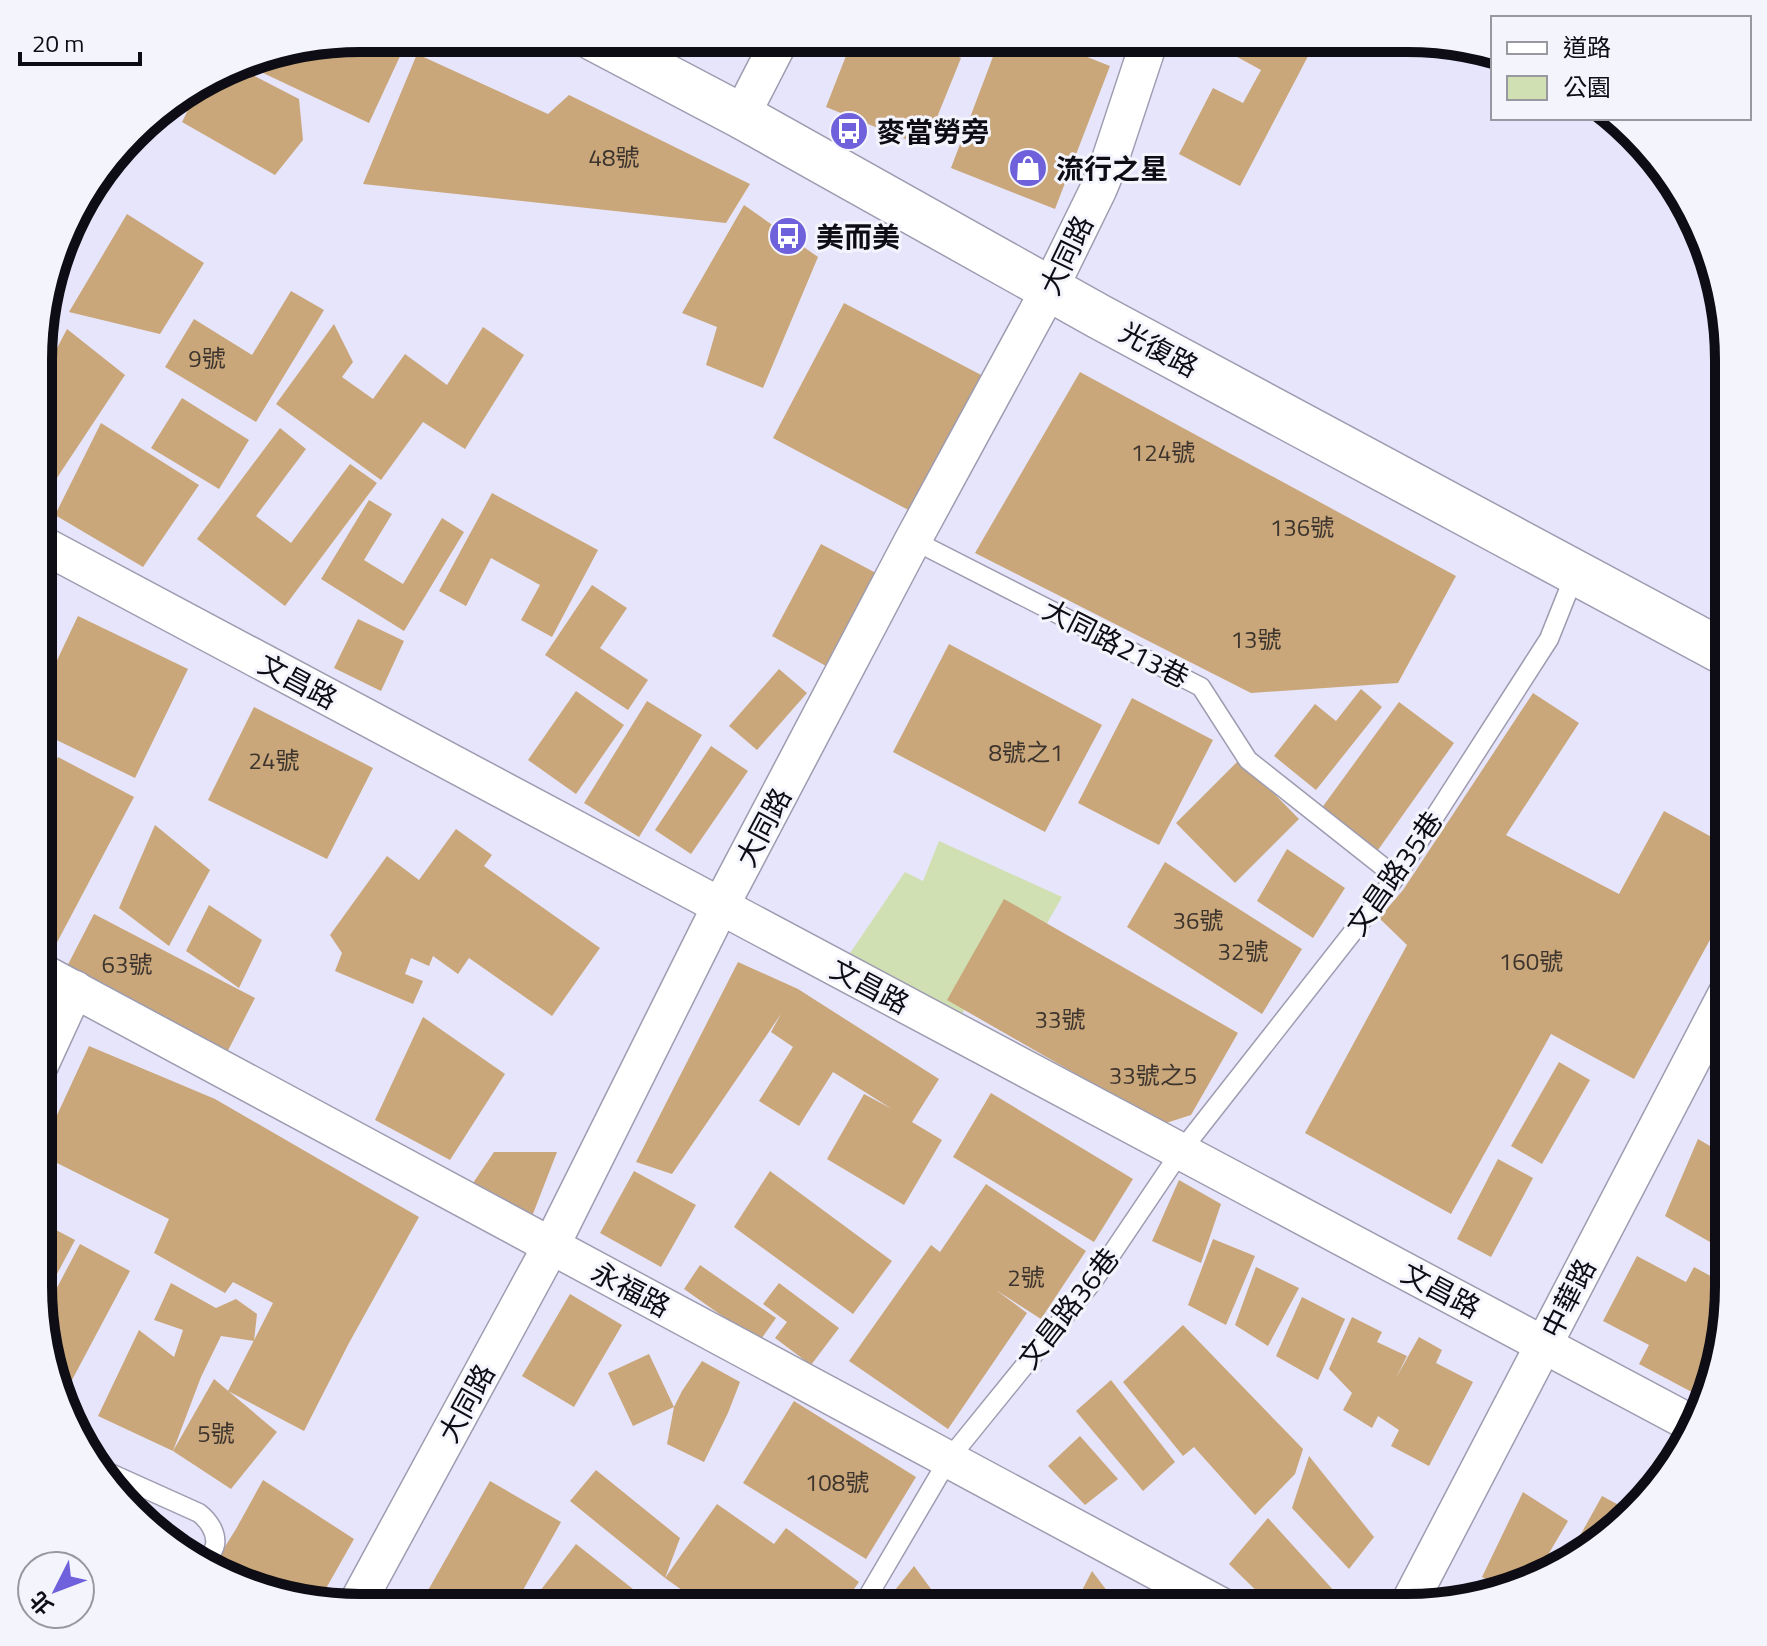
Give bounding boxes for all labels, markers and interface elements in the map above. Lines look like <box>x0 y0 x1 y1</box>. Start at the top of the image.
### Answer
scale bar <box>20 16 140 66</box>
legend <box>1491 16 1751 120</box>
text: 20 m <box>32 25 84 61</box>
text: 道路 <box>1563 29 1611 65</box>
text: 公園 <box>1563 69 1611 105</box>
bus stop icon: 麥當勞旁 <box>828 110 870 152</box>
place label: 麥當勞旁 <box>877 110 989 153</box>
house number: 48號 <box>589 139 639 175</box>
shop icon: 流行之星 <box>1007 147 1049 189</box>
place label: 流行之星 <box>1056 147 1168 190</box>
street label: 大同路 <box>1028 208 1104 302</box>
bus stop icon: 美而美 <box>767 215 809 257</box>
place label: 美而美 <box>816 215 900 258</box>
street label: 光復路 <box>1112 310 1206 388</box>
house number: 9號 <box>188 340 226 376</box>
house number: 124號 <box>1131 434 1195 470</box>
house number: 136號 <box>1270 509 1334 545</box>
street label: 大同路213巷 <box>1035 588 1197 698</box>
house number: 13號 <box>1231 621 1281 657</box>
street label: 文昌路 <box>251 642 345 720</box>
house number: 8號之1 <box>989 734 1063 770</box>
house number: 24號 <box>249 742 299 778</box>
street label: 大同路 <box>724 780 802 874</box>
street label: 文昌路35巷 <box>1335 802 1453 944</box>
house number: 36號 <box>1173 902 1223 938</box>
house number: 32號 <box>1218 933 1268 969</box>
house number: 160號 <box>1499 943 1563 979</box>
house number: 63號 <box>102 946 152 982</box>
street label: 文昌路 <box>823 947 917 1025</box>
house number: 33號 <box>1035 1001 1085 1037</box>
house number: 33號之5 <box>1109 1057 1197 1093</box>
street label: 文昌路36巷 <box>1007 1238 1129 1378</box>
street label: 永福路 <box>584 1250 678 1328</box>
street label: 文昌路 <box>1394 1251 1488 1329</box>
street label: 中華路 <box>1530 1251 1606 1345</box>
house number: 2號 <box>1007 1259 1045 1295</box>
street label: 大同路 <box>427 1356 505 1450</box>
house number: 5號 <box>197 1415 235 1451</box>
house number: 108號 <box>805 1464 869 1500</box>
north arrow <box>16 1550 96 1630</box>
text: 北 <box>21 1584 61 1623</box>

